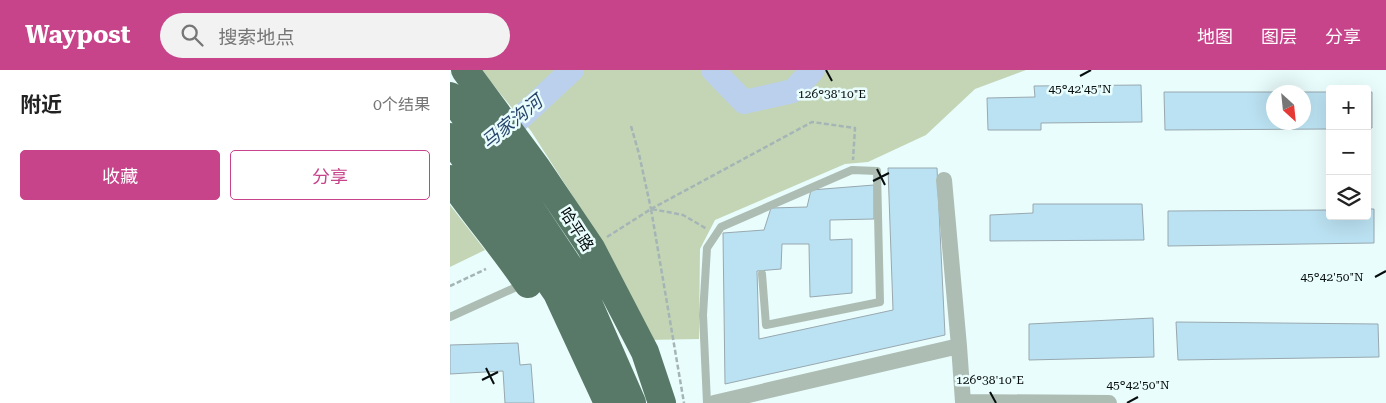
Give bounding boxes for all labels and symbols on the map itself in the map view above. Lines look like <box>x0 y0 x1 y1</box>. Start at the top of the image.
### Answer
text: 45°42'45"N <box>1048 82 1112 96</box>
north arrow <box>1266 85 1311 130</box>
text: 126°38'10"E <box>798 87 866 101</box>
water label: 马家沟河 <box>477 89 549 152</box>
street label: 哈平路 <box>556 204 598 255</box>
text: 45°42'50"N <box>1300 270 1364 284</box>
text: 126°38'10"E <box>956 373 1024 387</box>
text: 45°42'50"N <box>1106 378 1170 392</box>

